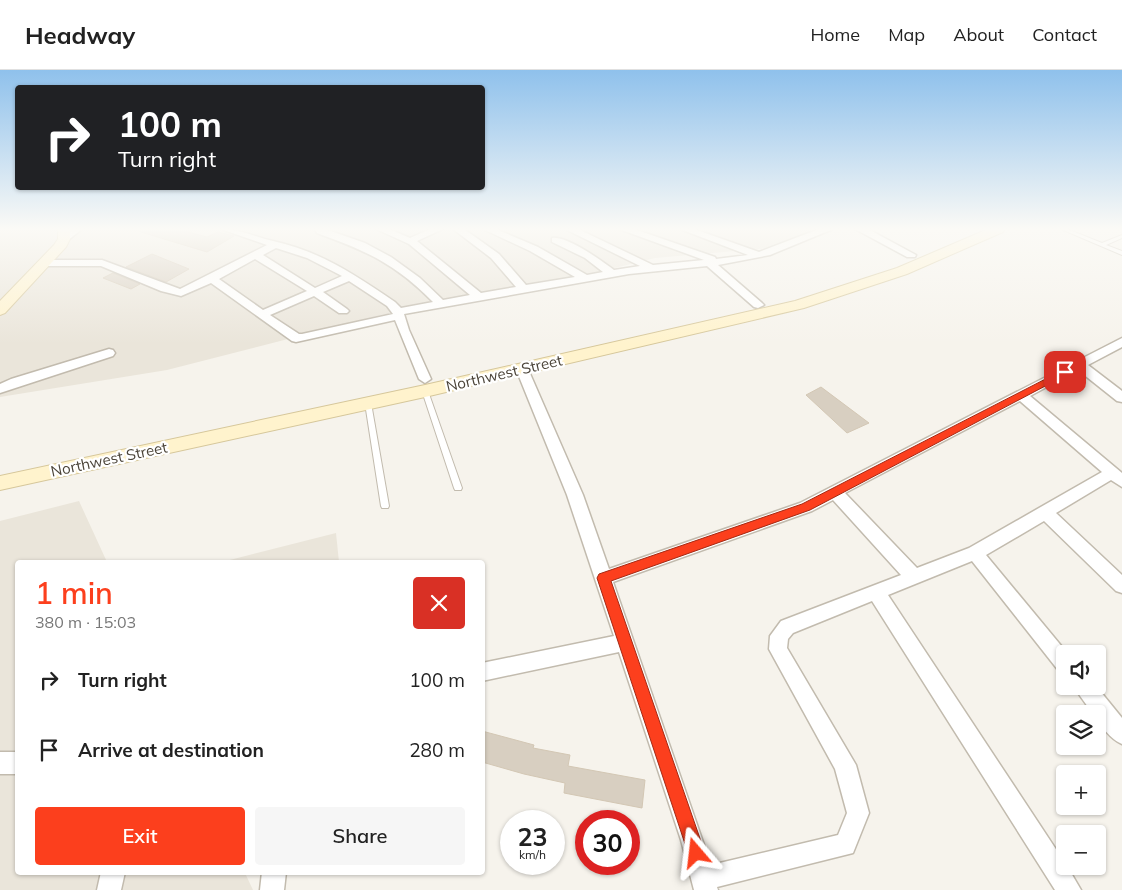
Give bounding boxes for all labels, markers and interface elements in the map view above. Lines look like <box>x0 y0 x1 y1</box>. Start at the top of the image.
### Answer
text: Headway <box>25 20 135 50</box>
text: Home <box>810 23 860 46</box>
text: Map <box>888 23 925 46</box>
text: About <box>953 23 1004 46</box>
text: Contact <box>1032 23 1097 46</box>
text: 100 m <box>118 102 222 146</box>
icon: right <box>35 105 100 170</box>
text: Turn right <box>118 145 216 173</box>
street label: Northwest Street <box>444 350 564 396</box>
pin <box>1044 351 1086 393</box>
icon: arrive <box>1051 358 1079 386</box>
street label: Northwest Street <box>49 437 169 481</box>
text: 1 min <box>35 574 113 612</box>
button: close <box>413 577 465 629</box>
text: 380 m · 15:03 <box>35 612 136 632</box>
map controls <box>1056 645 1106 875</box>
button: sound <box>1056 645 1106 695</box>
icon: right <box>35 666 63 694</box>
text: Turn right <box>78 668 167 692</box>
text: 100 m <box>409 668 465 692</box>
button: layers <box>1056 705 1106 755</box>
icon: arrive <box>35 736 63 764</box>
text: Arrive at destination <box>78 738 264 762</box>
text: 280 m <box>409 738 465 762</box>
button: + <box>1056 765 1106 815</box>
button: Exit <box>35 807 245 865</box>
button: Share <box>255 807 465 865</box>
speed limit sign: 30 <box>575 810 640 875</box>
text: 23 <box>517 821 548 852</box>
button: − <box>1056 825 1106 875</box>
position arrow <box>669 826 721 878</box>
text: km/h <box>519 847 546 862</box>

